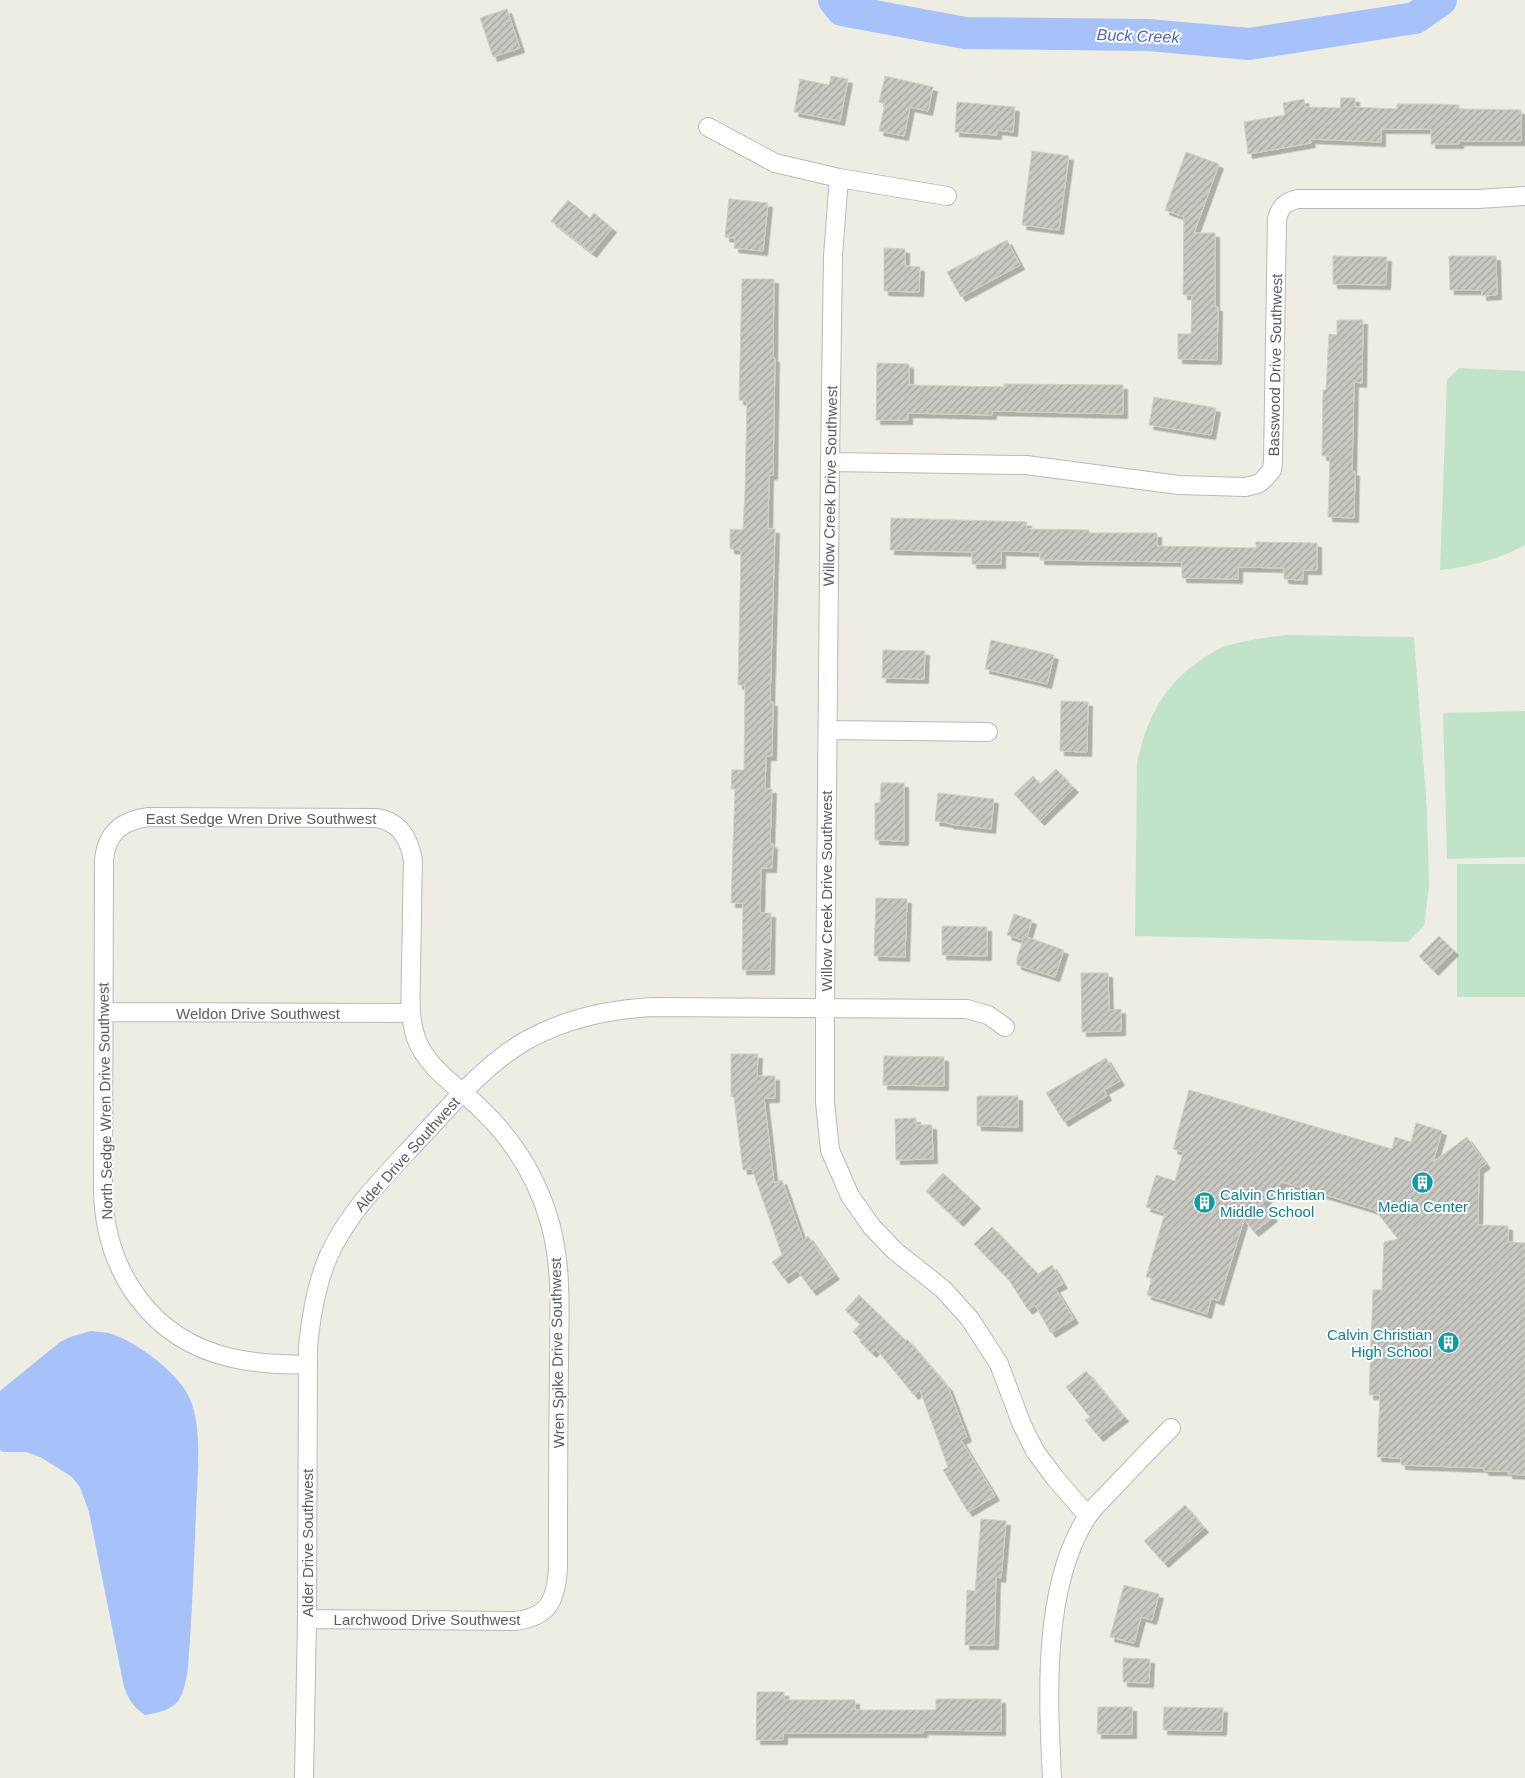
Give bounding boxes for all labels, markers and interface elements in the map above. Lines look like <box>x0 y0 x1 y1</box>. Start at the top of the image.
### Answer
water label: Buck Creek <box>1096 26 1181 46</box>
street label: Basswood Drive Southwest <box>1265 273 1285 456</box>
street label: Willow Creek Drive Southwest <box>820 385 840 587</box>
street label: Willow Creek Drive Southwest <box>818 790 835 991</box>
street label: East Sedge Wren Drive Southwest <box>146 810 377 827</box>
street label: North Sedge Wren Drive Southwest <box>94 981 116 1220</box>
street label: Weldon Drive Southwest <box>176 1005 341 1022</box>
street label: Alder Drive Southwest <box>351 1093 464 1215</box>
building icon: Media Center <box>1411 1171 1435 1195</box>
place label: Calvin Christian Middle School <box>1220 1186 1325 1220</box>
building icon: Calvin Christian Middle School <box>1192 1191 1216 1215</box>
place label: Media Center <box>1378 1198 1468 1215</box>
street label: Wren Spike Drive Southwest <box>547 1257 567 1448</box>
place label: Calvin Christian High School <box>1327 1326 1432 1360</box>
building icon: Calvin Christian High School <box>1436 1331 1460 1355</box>
street label: Alder Drive Southwest <box>299 1468 316 1617</box>
street label: Larchwood Drive Southwest <box>334 1611 521 1628</box>

